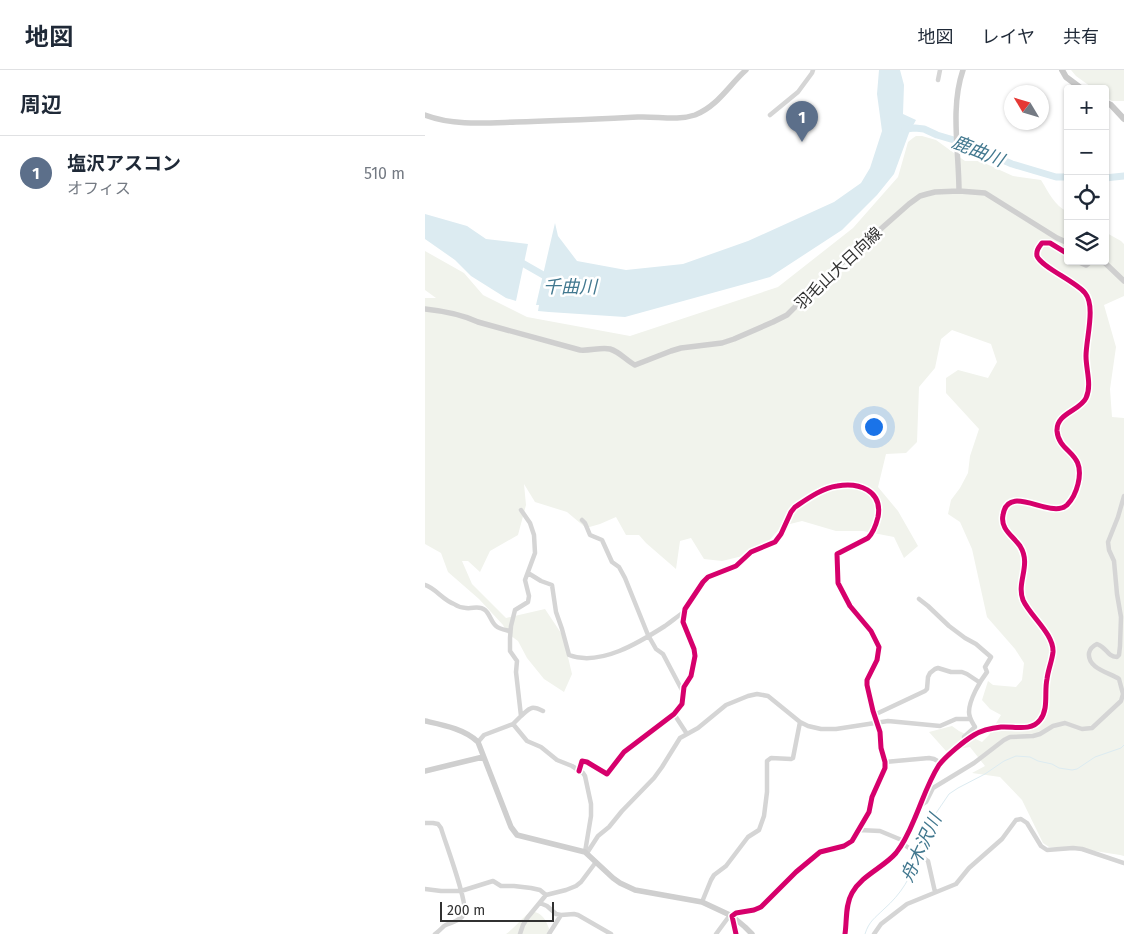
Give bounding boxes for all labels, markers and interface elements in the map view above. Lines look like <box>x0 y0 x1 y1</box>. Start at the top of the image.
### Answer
text: 地図 <box>25 23 73 51</box>
text: 地図 <box>918 26 954 48</box>
text: レイヤ <box>982 26 1035 48</box>
text: 共有 <box>1063 26 1099 48</box>
north arrow <box>1004 85 1049 130</box>
map controls <box>1064 85 1109 265</box>
button: + <box>1064 85 1109 130</box>
text: 周辺 <box>20 92 62 118</box>
pin: 1 <box>786 101 818 142</box>
button: − <box>1064 130 1109 175</box>
water label: 鹿曲川 <box>949 131 1009 172</box>
text: 塩沢アスコン <box>67 152 181 175</box>
text: 1 <box>32 164 40 183</box>
text: 510 m <box>364 164 405 183</box>
button: locate <box>1064 175 1109 220</box>
text: オフィス <box>67 179 131 198</box>
button: layers <box>1064 220 1109 265</box>
street label: 羽毛山大日向線 <box>791 223 886 314</box>
water label: 千曲川 <box>543 276 599 298</box>
your location <box>861 414 887 440</box>
water label: 舟木沢川 <box>896 809 947 885</box>
scale bar <box>440 899 554 922</box>
text: 200 m <box>447 902 485 919</box>

